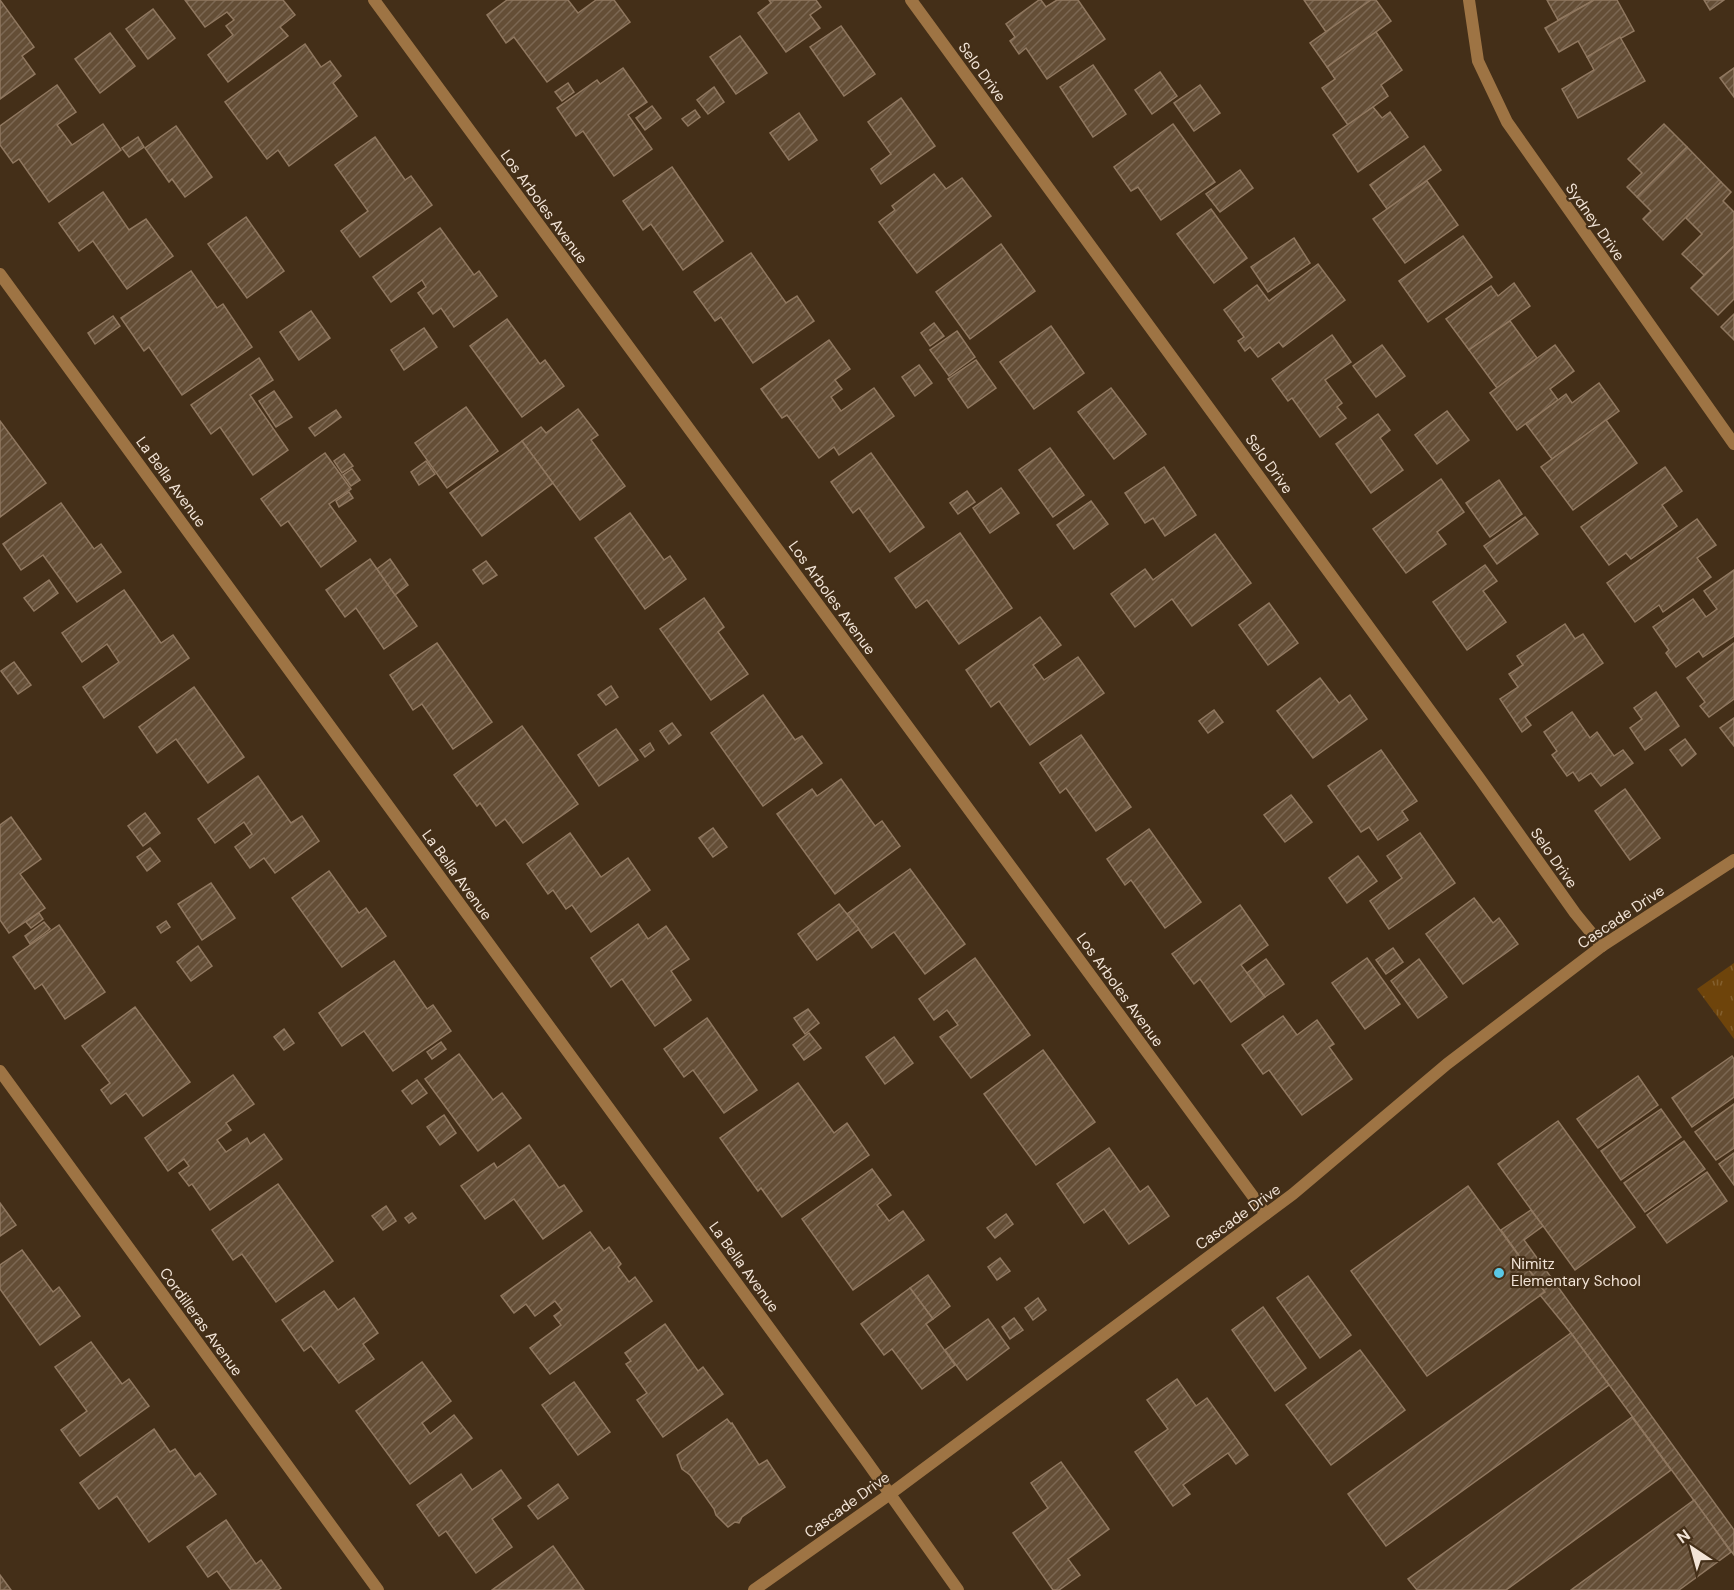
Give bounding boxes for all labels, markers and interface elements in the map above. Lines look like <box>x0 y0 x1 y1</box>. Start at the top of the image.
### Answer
street label: Selo Drive <box>954 38 1010 106</box>
street label: Los Arboles Avenue <box>496 146 592 268</box>
street label: Sydney Drive <box>1561 179 1629 265</box>
street label: Selo Drive <box>1241 430 1297 498</box>
street label: La Bella Avenue <box>131 433 211 531</box>
street label: Los Arboles Avenue <box>784 537 880 659</box>
street label: Selo Drive <box>1526 824 1582 892</box>
street label: La Bella Avenue <box>417 826 497 924</box>
street label: Cascade Drive <box>1574 881 1668 953</box>
street label: Los Arboles Avenue <box>1072 929 1168 1051</box>
street label: Cascade Drive <box>1191 1179 1285 1255</box>
street label: La Bella Avenue <box>704 1218 784 1316</box>
place label: Nimitz Elementary School <box>1511 1254 1641 1291</box>
street label: Cordilleras Avenue <box>155 1264 247 1380</box>
marker: Nimitz Elementary School <box>1492 1266 1506 1280</box>
street label: Cascade Drive <box>800 1467 894 1543</box>
north arrow <box>1662 1518 1722 1578</box>
text: N <box>1673 1524 1694 1548</box>

